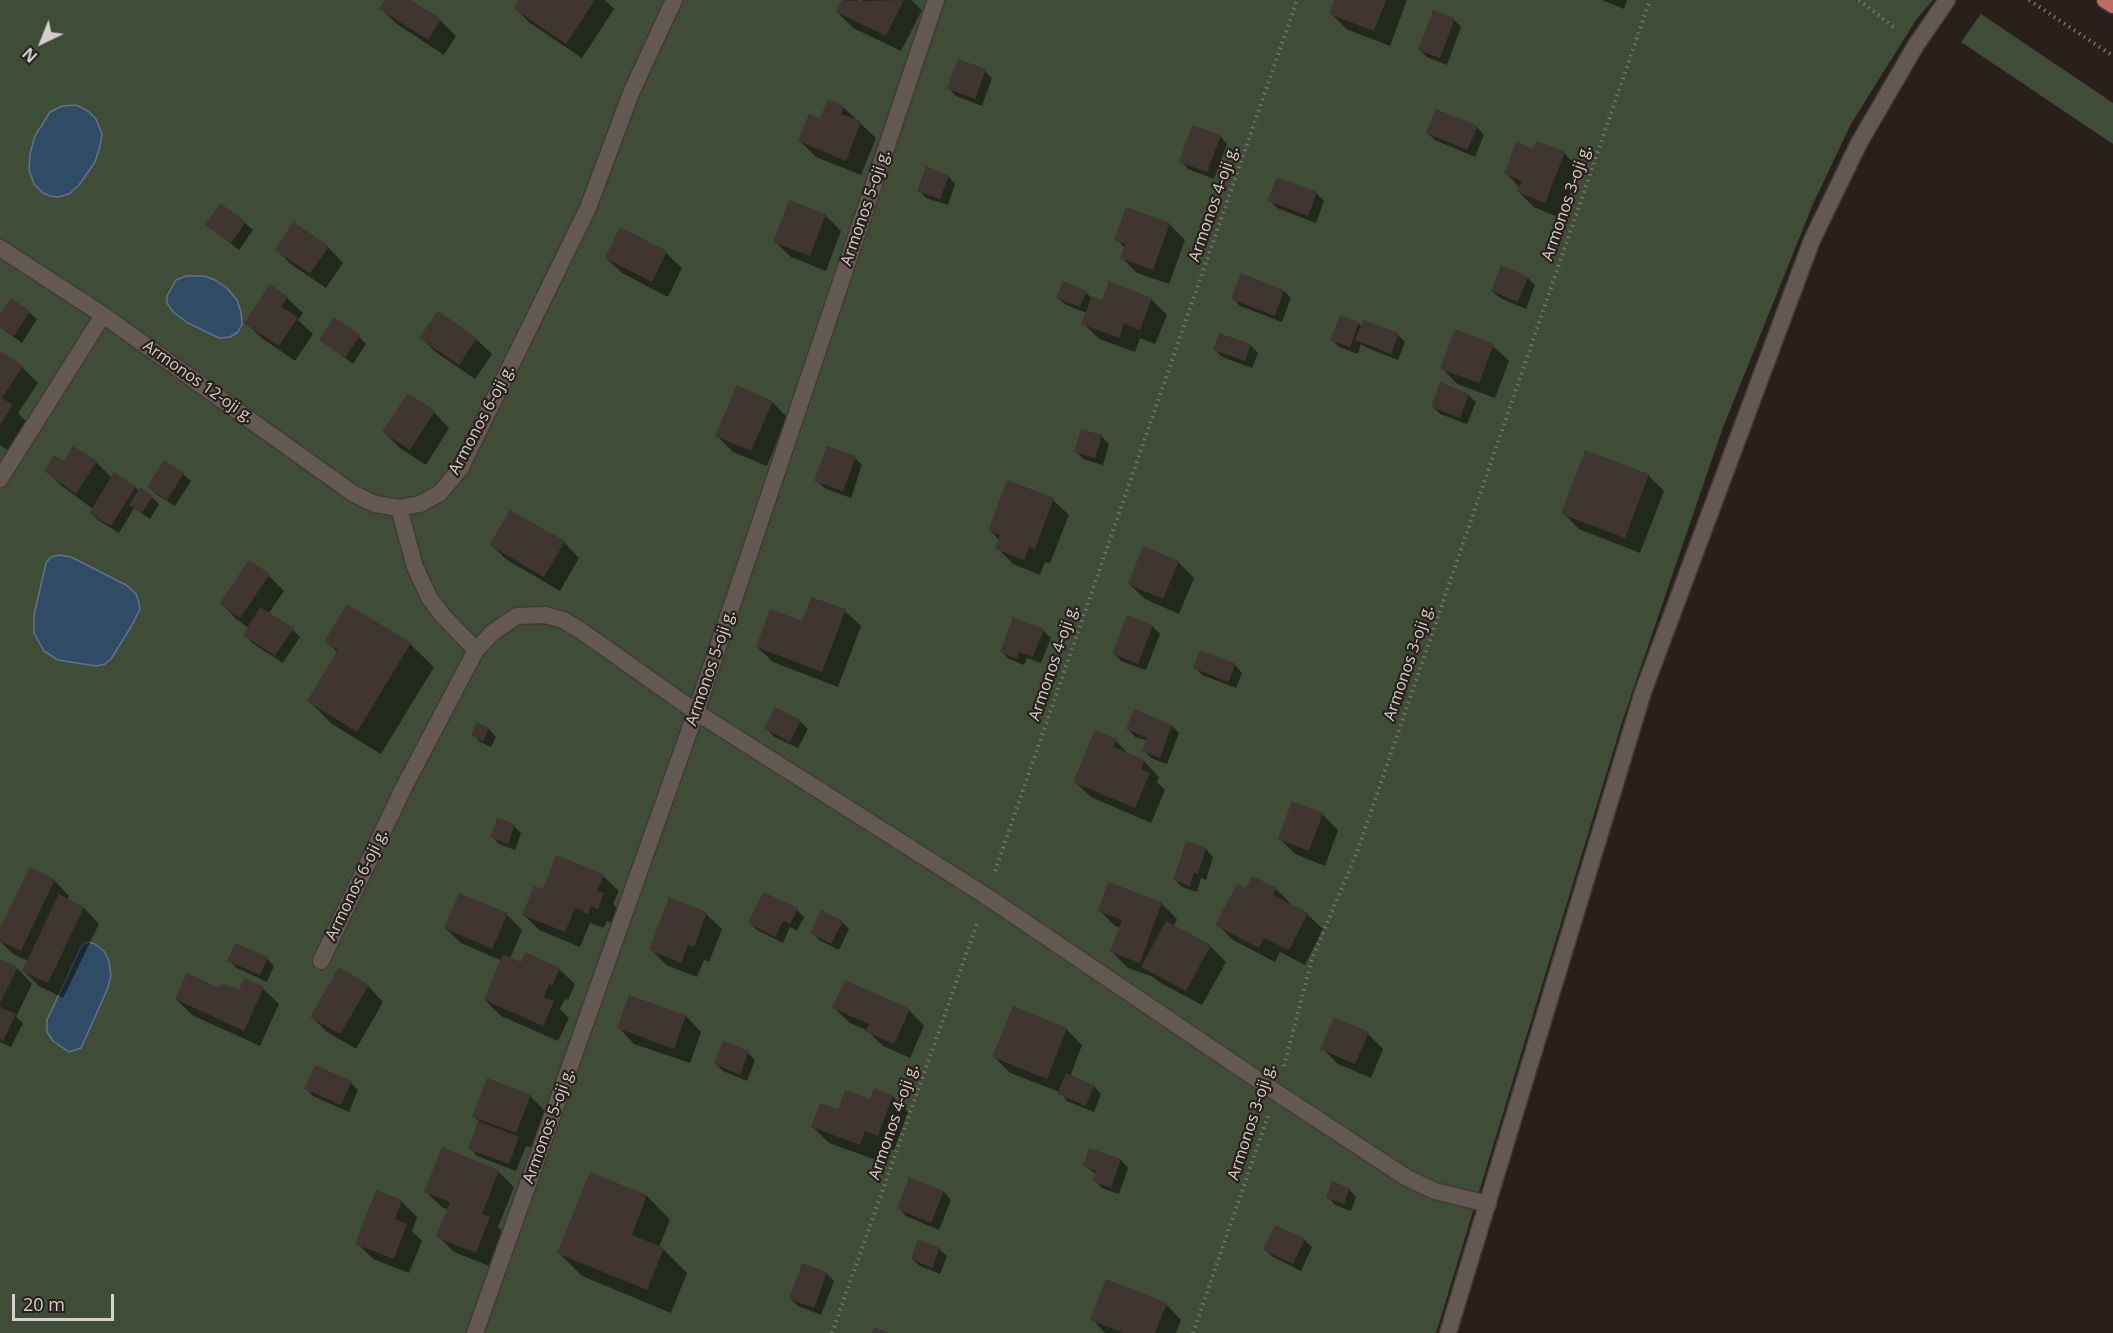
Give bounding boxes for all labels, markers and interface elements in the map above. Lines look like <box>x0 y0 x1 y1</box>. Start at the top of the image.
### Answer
north arrow <box>12 12 72 72</box>
text: N <box>17 43 42 68</box>
street label: Armonos 3-oji g. <box>1538 143 1596 263</box>
street label: Armonos 4-oji g. <box>1185 144 1243 264</box>
street label: Armonos 5-oji g. <box>837 148 895 268</box>
street label: Armonos 12-oji g. <box>139 337 257 427</box>
street label: Armonos 6-oji g. <box>445 362 519 478</box>
street label: Armonos 4-oji g. <box>1025 603 1083 723</box>
street label: Armonos 3-oji g. <box>1380 603 1438 723</box>
street label: Armonos 5-oji g. <box>682 608 740 728</box>
street label: Armonos 6-oji g. <box>322 826 392 944</box>
street label: Armonos 3-oji g. <box>1224 1061 1280 1183</box>
street label: Armonos 4-oji g. <box>865 1062 923 1182</box>
street label: Armonos 5-oji g. <box>519 1066 579 1186</box>
scale bar <box>15 1282 117 1320</box>
text: 20 m <box>23 1292 65 1316</box>

